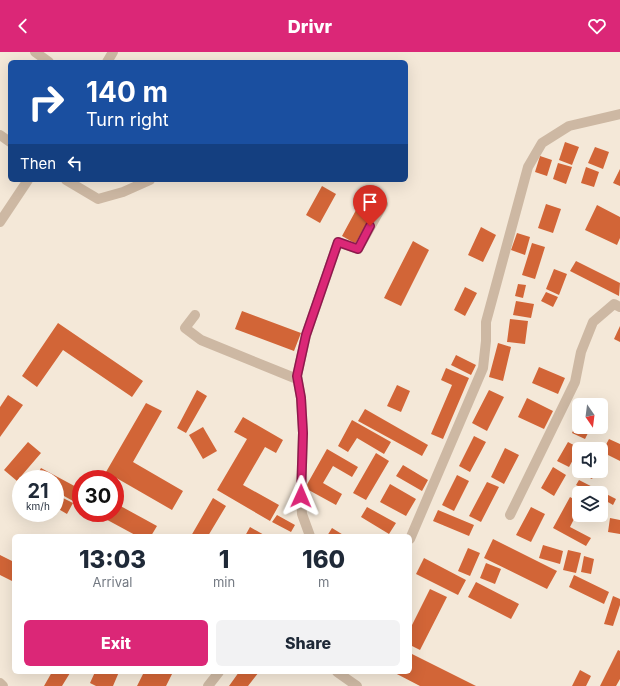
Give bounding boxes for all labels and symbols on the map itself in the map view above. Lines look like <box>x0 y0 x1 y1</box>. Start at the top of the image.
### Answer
pin <box>353 185 387 226</box>
north arrow <box>572 398 608 434</box>
speed limit sign: 30 <box>72 470 124 522</box>
position arrow <box>280 475 322 517</box>

